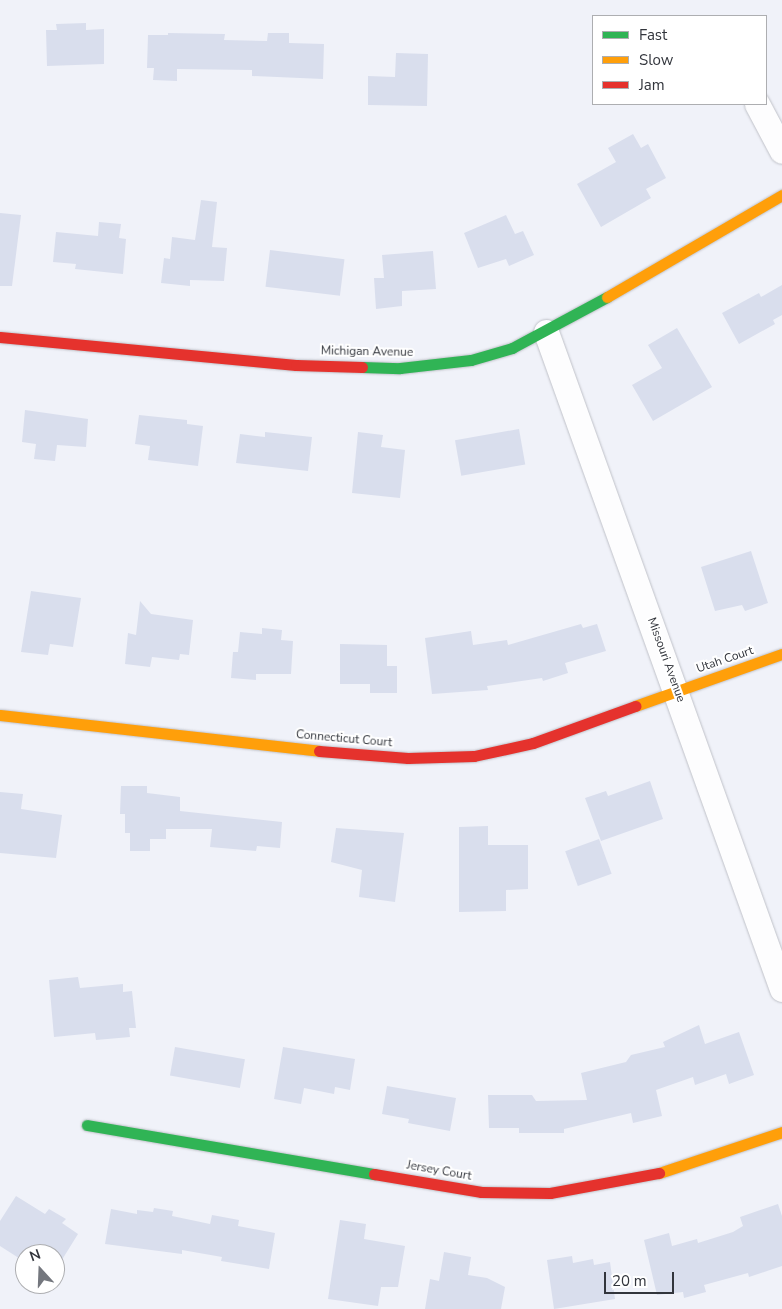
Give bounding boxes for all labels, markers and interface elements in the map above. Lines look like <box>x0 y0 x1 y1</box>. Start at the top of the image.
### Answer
legend <box>592 15 767 105</box>
text: Fast <box>639 25 667 45</box>
text: Slow <box>639 50 673 70</box>
text: Jam <box>639 75 665 95</box>
street label: Michigan Avenue <box>321 344 413 360</box>
street label: Missouri Avenue <box>644 616 688 704</box>
street label: Utah Court <box>695 644 755 676</box>
street label: Connecticut Court <box>295 728 393 750</box>
street label: Jersey Court <box>405 1158 473 1184</box>
north arrow <box>15 1244 65 1294</box>
text: N <box>27 1245 43 1266</box>
scale bar <box>607 1262 677 1294</box>
text: 20 m <box>612 1271 647 1291</box>

